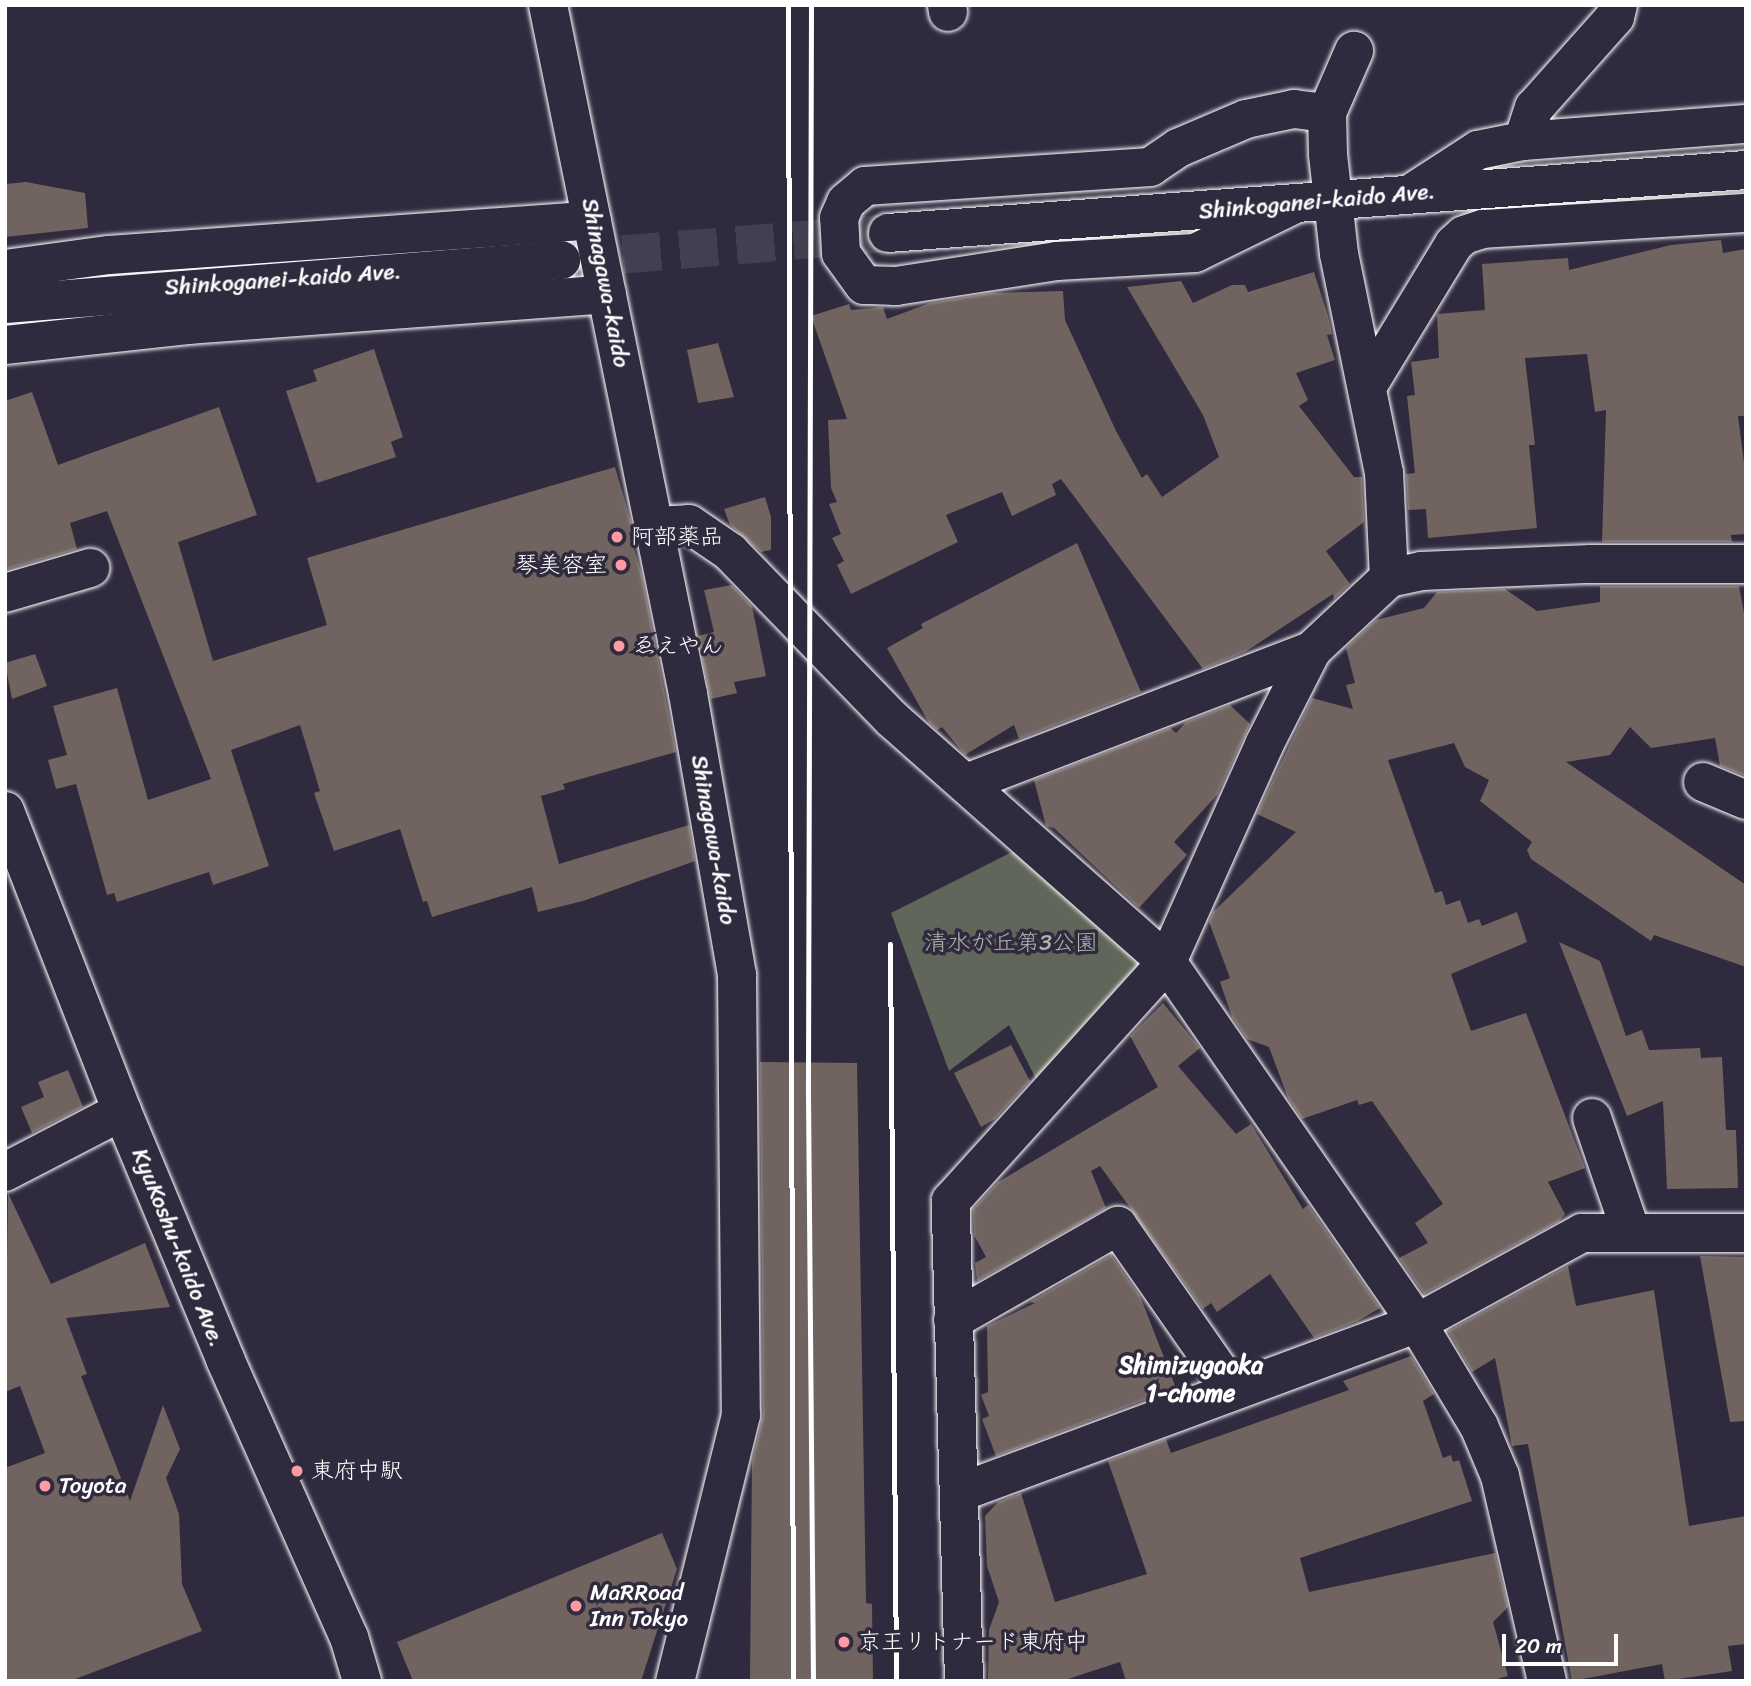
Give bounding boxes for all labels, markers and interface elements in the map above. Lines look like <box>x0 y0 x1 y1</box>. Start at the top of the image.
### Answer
street label: Shinkoganei-kaido Ave. <box>1197 178 1437 226</box>
street label: Shinagawa-kaido <box>575 196 635 370</box>
street label: Shinkoganei-kaido Ave. <box>163 258 403 302</box>
place label: 阿部薬品 <box>631 523 723 551</box>
marker: 阿部薬品 <box>609 529 625 545</box>
place label: 琴美容室 <box>515 551 607 579</box>
marker: 琴美容室 <box>613 557 629 573</box>
place label: ゑえやん <box>633 632 725 660</box>
marker: ゑえやん <box>611 638 627 654</box>
street label: Shinagawa-kaido <box>684 753 742 927</box>
park label: 清水が丘第3公園 <box>924 929 1098 957</box>
street label: KyuKoshu-kaido Ave. <box>125 1144 231 1352</box>
district label: Shimizugaoka 1-chome <box>1119 1352 1263 1408</box>
place label: 東府中駅 <box>311 1457 403 1485</box>
marker: 東府中駅 <box>289 1463 305 1479</box>
place label: Toyota <box>59 1472 127 1500</box>
marker: Toyota <box>37 1478 53 1494</box>
place label: MaRRoad Inn Tokyo <box>590 1579 688 1633</box>
marker: MaRRoad Inn Tokyo <box>568 1598 584 1614</box>
scale bar <box>1506 1620 1622 1664</box>
text: 20 m <box>1515 1627 1562 1665</box>
place label: 京王リトナード東府中 <box>858 1628 1088 1656</box>
marker: 京王リトナード東府中 <box>836 1634 852 1650</box>

